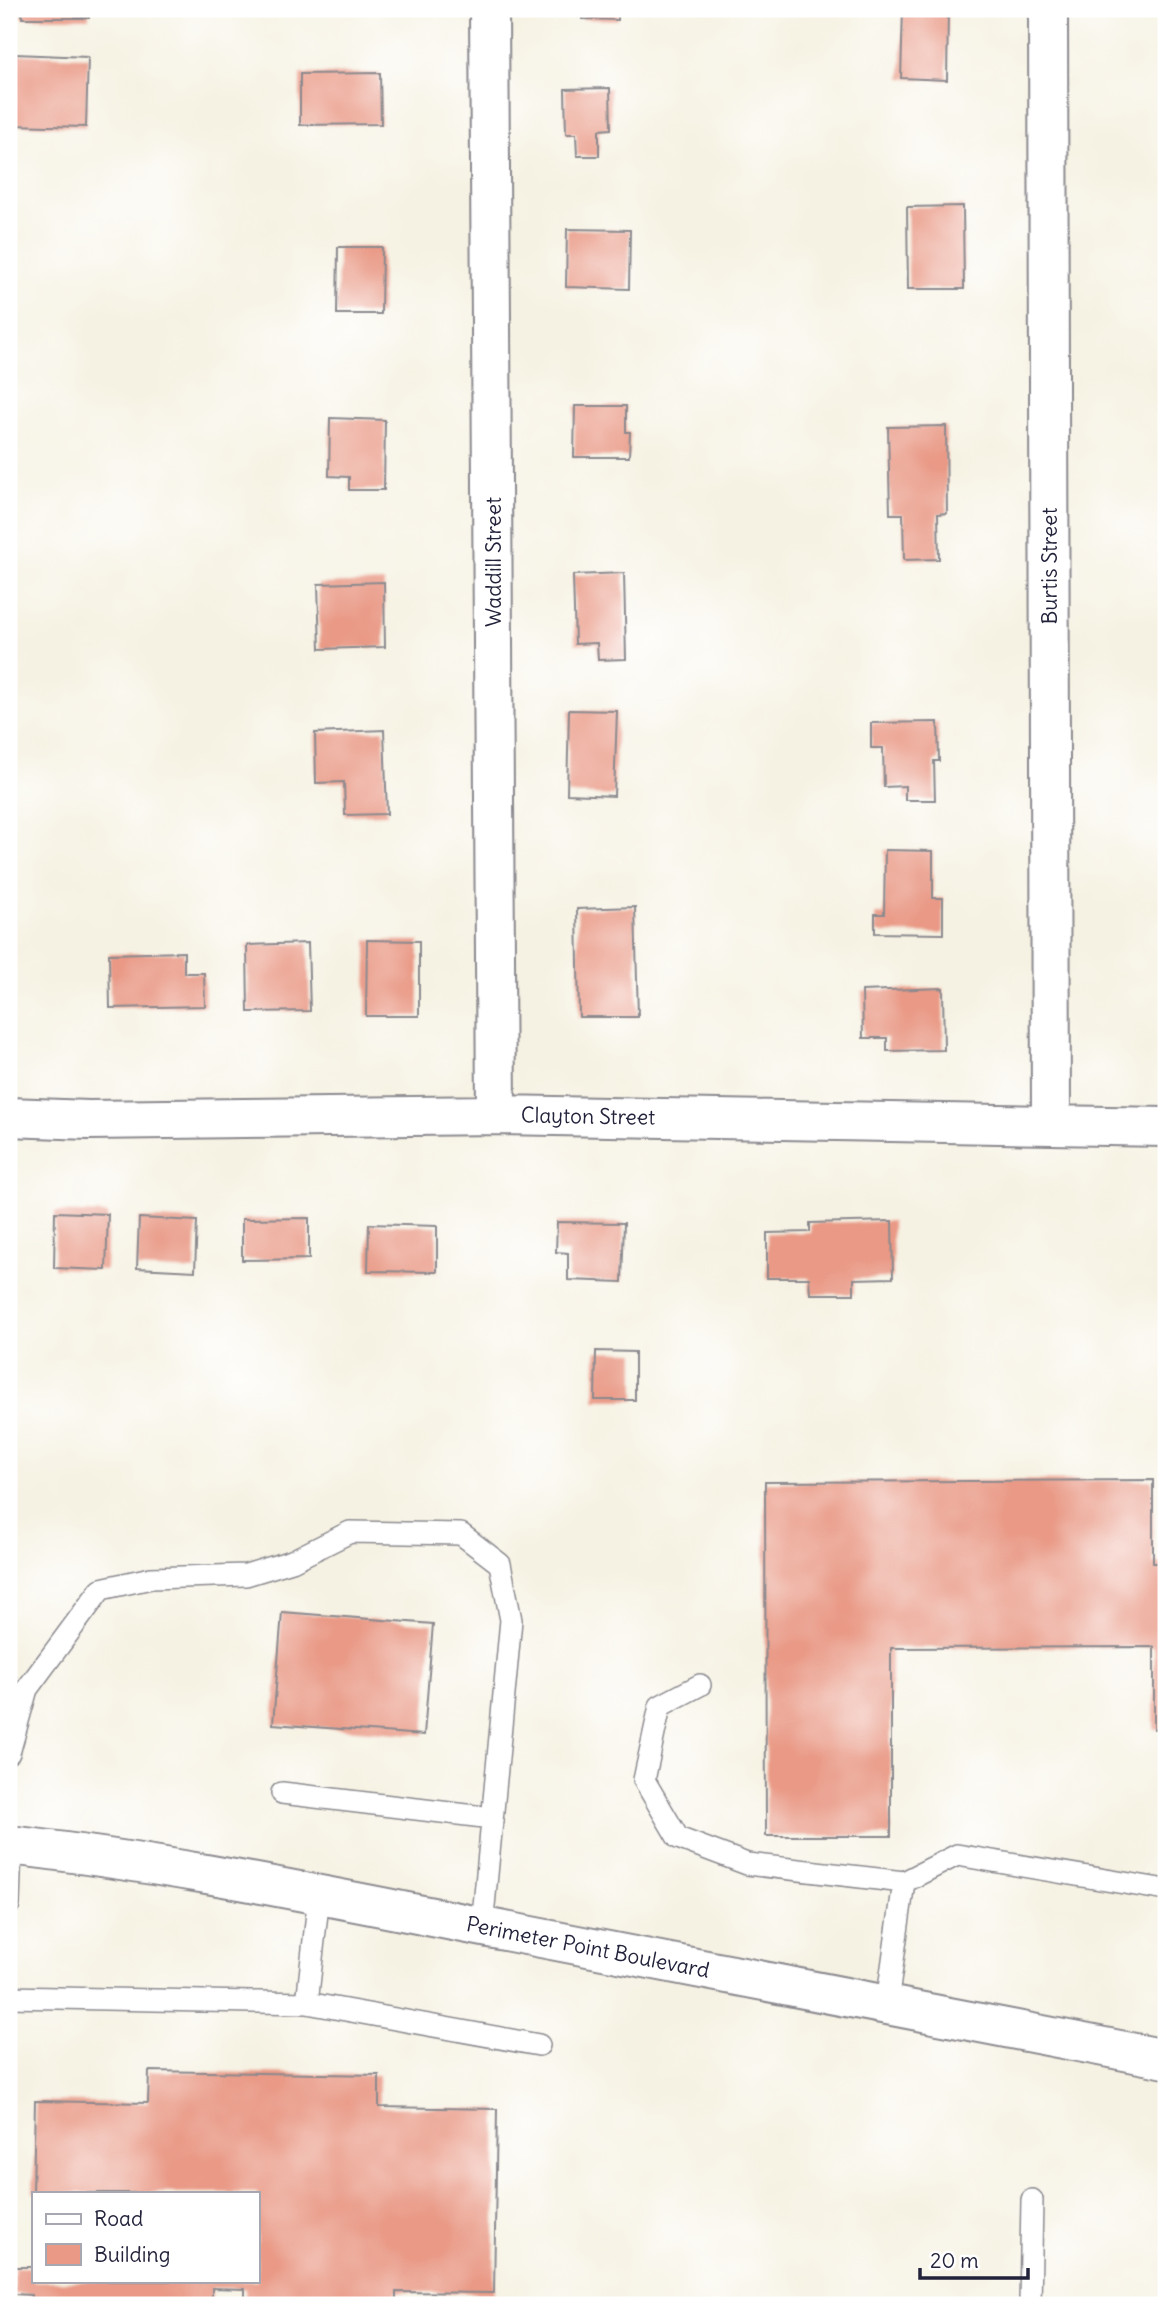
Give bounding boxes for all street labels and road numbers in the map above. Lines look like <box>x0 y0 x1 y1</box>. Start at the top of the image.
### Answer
street label: Waddill Street <box>480 497 507 627</box>
street label: Burtis Street <box>1036 508 1063 624</box>
street label: Clayton Street <box>521 1101 655 1131</box>
street label: Perimeter Point Boulevard <box>464 1910 712 1984</box>

